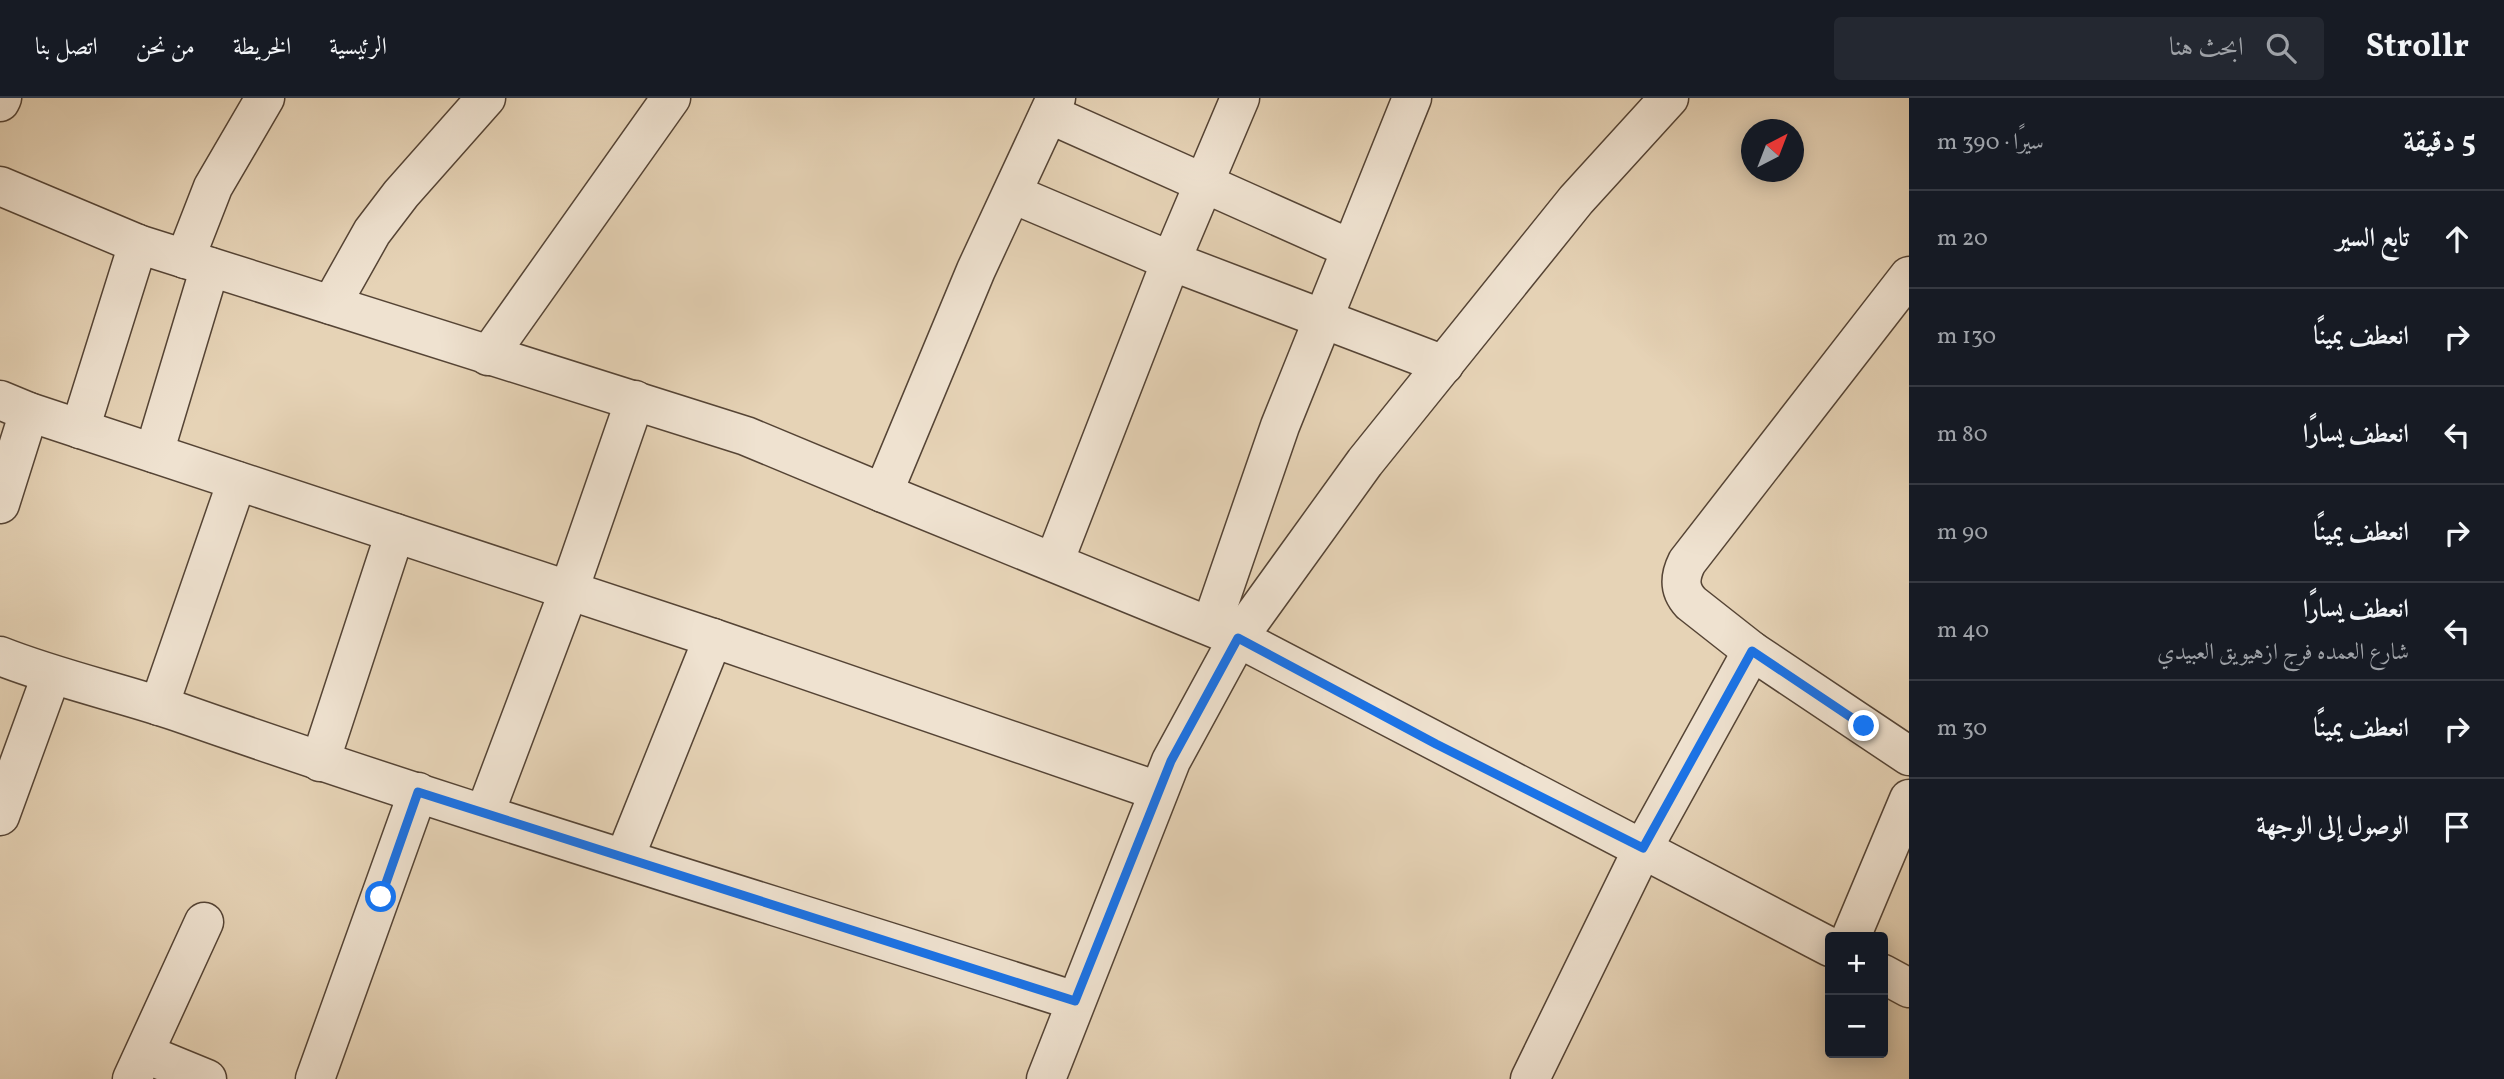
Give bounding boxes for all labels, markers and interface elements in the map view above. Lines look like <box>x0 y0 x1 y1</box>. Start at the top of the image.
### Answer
search box <box>1834 17 2324 80</box>
text: Strollr <box>2366 25 2469 71</box>
icon: search <box>2262 29 2300 67</box>
text: ابحث هنا <box>2169 30 2244 66</box>
text: اتصل بنا <box>35 31 98 65</box>
text: من نحن <box>136 31 195 65</box>
text: الخريطة <box>233 31 291 65</box>
text: الرئيسية <box>329 31 387 65</box>
north arrow <box>1741 119 1804 182</box>
text: 5 دقيقة <box>2403 122 2476 164</box>
text: سيرًا · 390 m <box>1937 127 2044 159</box>
icon: ahead <box>2438 220 2476 258</box>
text: تابع السير <box>2336 221 2409 257</box>
text: 20 m <box>1937 223 1988 255</box>
icon: right <box>2438 318 2476 356</box>
text: انعطف يمينًا <box>2313 319 2409 355</box>
text: 130 m <box>1937 321 1996 353</box>
icon: left <box>2438 416 2476 454</box>
text: انعطف يسارًا <box>2303 417 2409 453</box>
text: 80 m <box>1937 419 1987 451</box>
icon: right <box>2438 514 2476 552</box>
text: انعطف يمينًا <box>2313 515 2409 551</box>
text: 90 m <box>1937 517 1988 549</box>
text: انعطف يسارًا <box>2303 592 2409 628</box>
icon: left <box>2438 612 2476 650</box>
text: 40 m <box>1937 615 1989 647</box>
text: شارع العمده فرج ازهيويق العبيدي <box>2157 637 2409 669</box>
route end <box>1848 710 1879 741</box>
icon: right <box>2438 710 2476 748</box>
text: انعطف يمينًا <box>2313 711 2409 747</box>
text: 30 m <box>1937 713 1987 745</box>
icon: arrive <box>2438 808 2476 846</box>
text: الوصول إلى الوجهة <box>2256 809 2409 845</box>
route start <box>365 881 396 912</box>
map controls <box>1825 932 1888 1058</box>
button: + <box>1825 932 1888 995</box>
button: − <box>1825 995 1888 1058</box>

